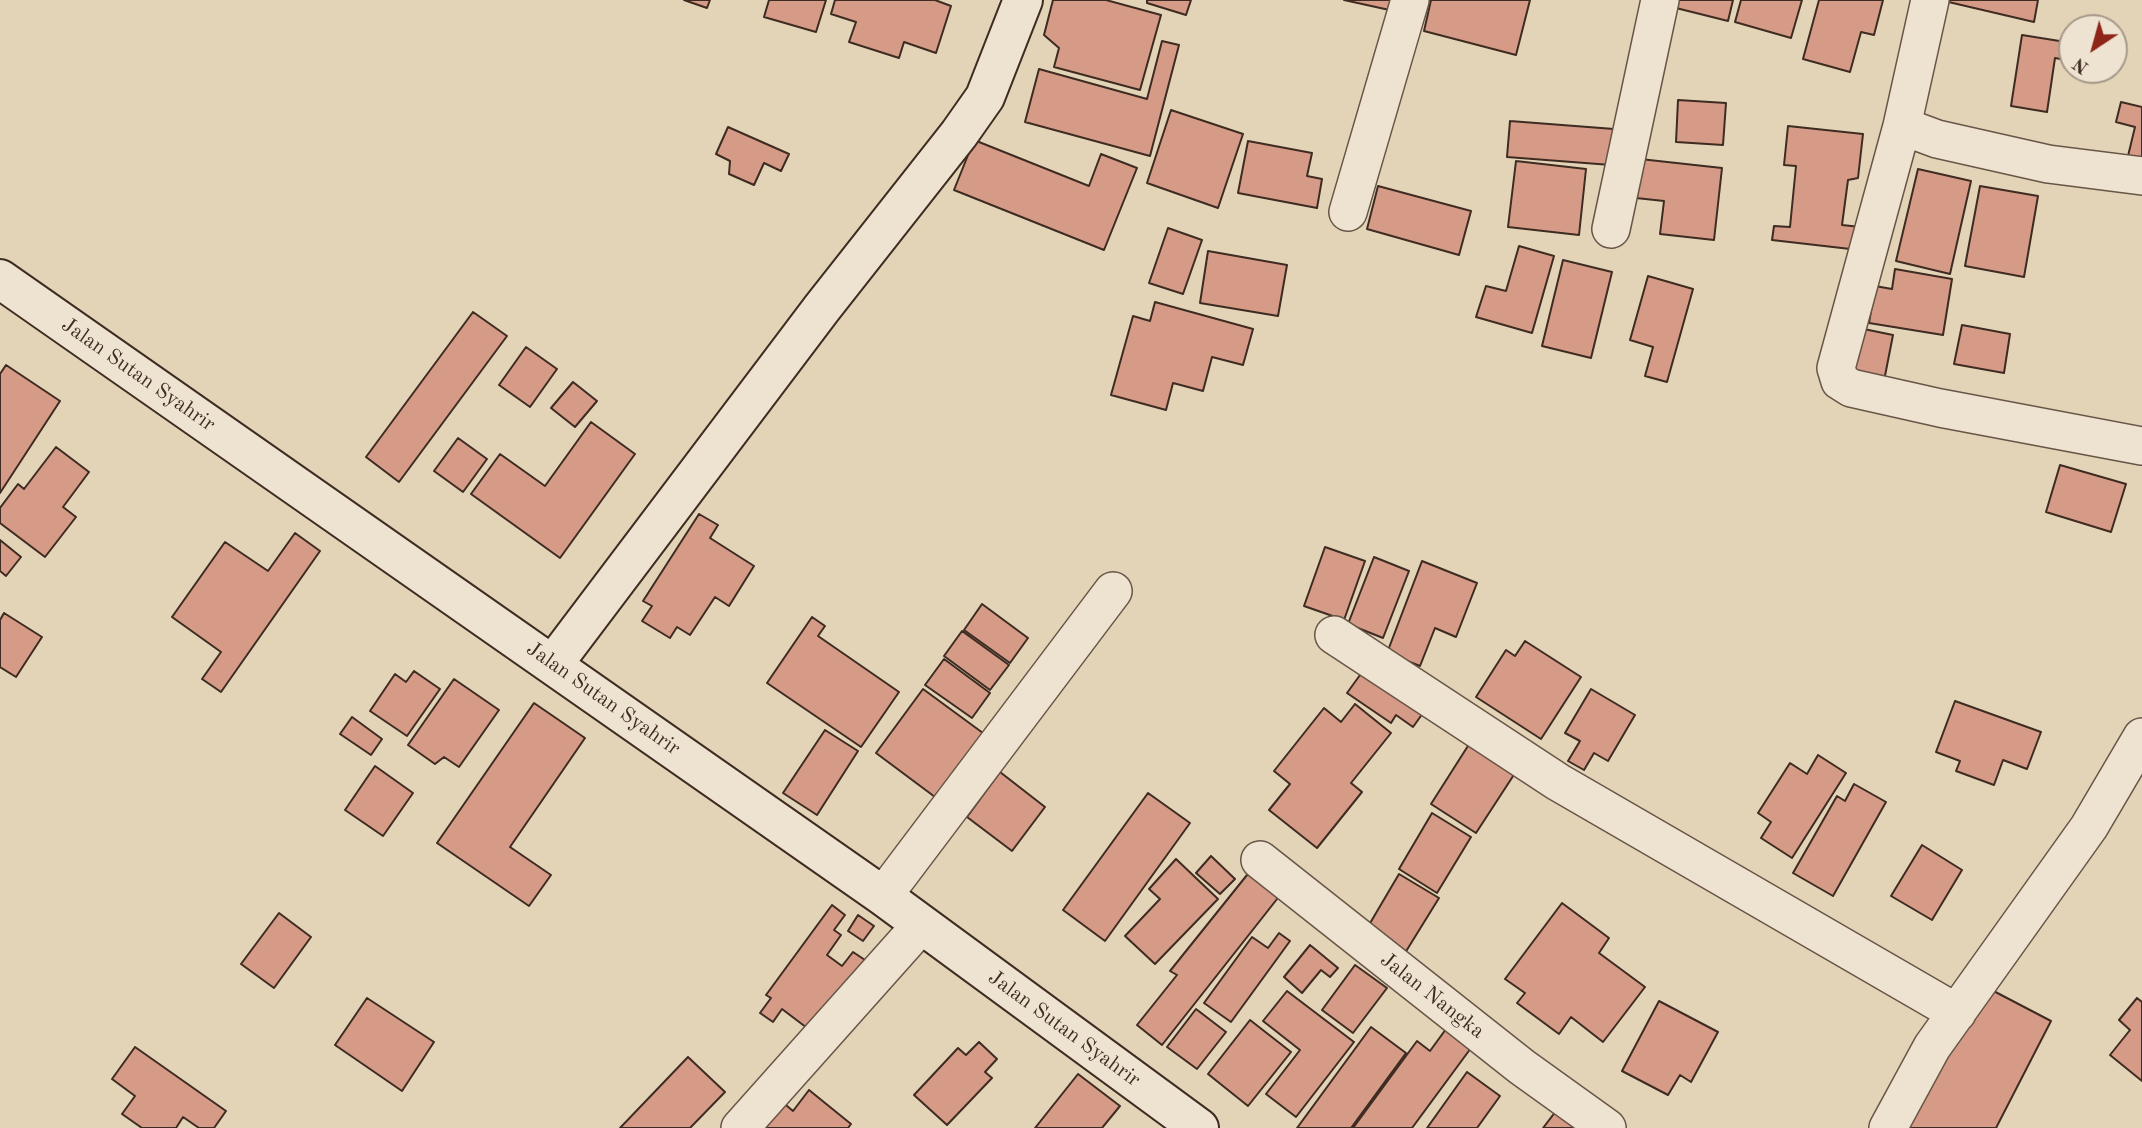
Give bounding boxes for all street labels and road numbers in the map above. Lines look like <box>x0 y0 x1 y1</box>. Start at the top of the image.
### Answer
street label: Jalan Sutan Syahrir <box>56 312 220 438</box>
street label: Jalan Sutan Syahrir <box>521 636 685 762</box>
street label: Jalan Nangka <box>1375 947 1489 1045</box>
street label: Jalan Sutan Syahrir <box>983 965 1145 1093</box>

